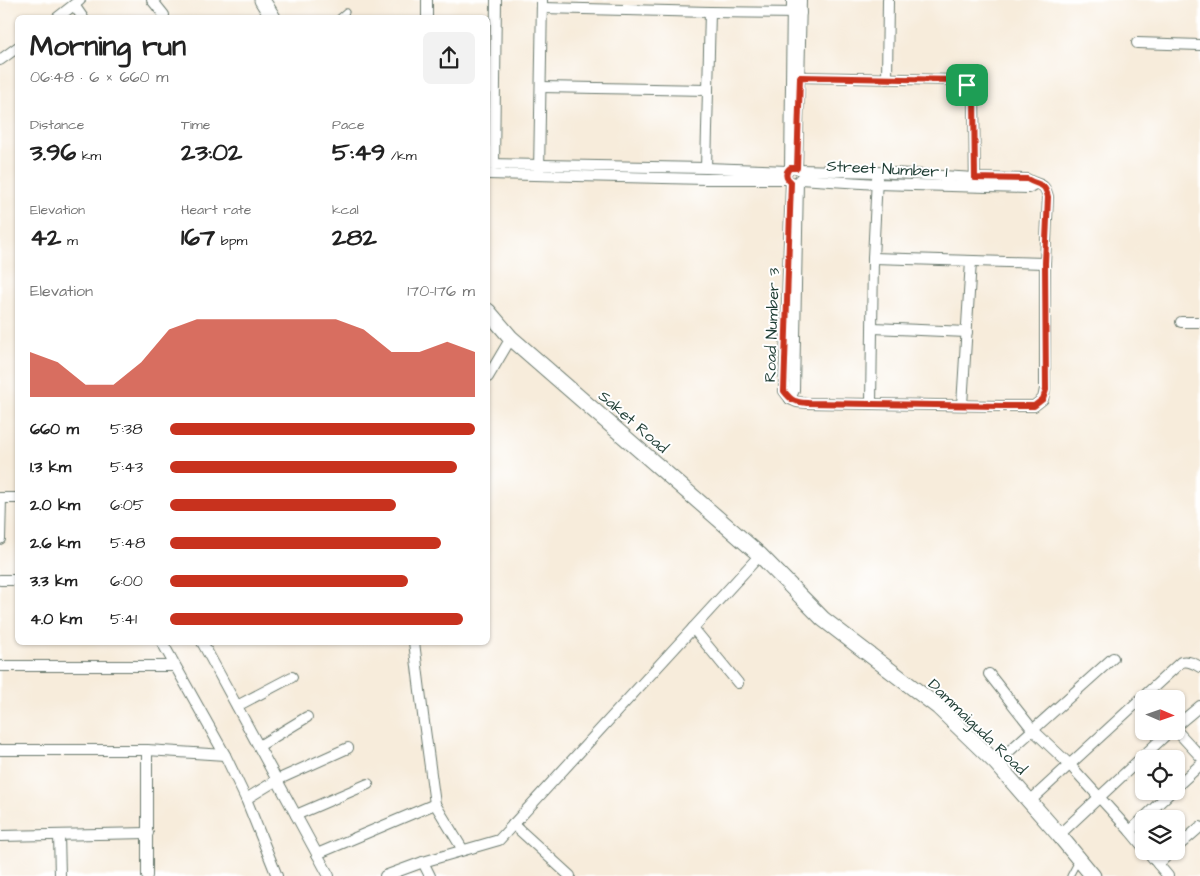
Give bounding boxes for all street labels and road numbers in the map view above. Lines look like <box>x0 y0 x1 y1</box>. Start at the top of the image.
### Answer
street label: Street Number 1 <box>826 155 948 183</box>
street label: Road Number 3 <box>759 267 785 383</box>
street label: Saket Road <box>593 385 673 458</box>
street label: Dammaiguda Road <box>922 674 1032 780</box>

